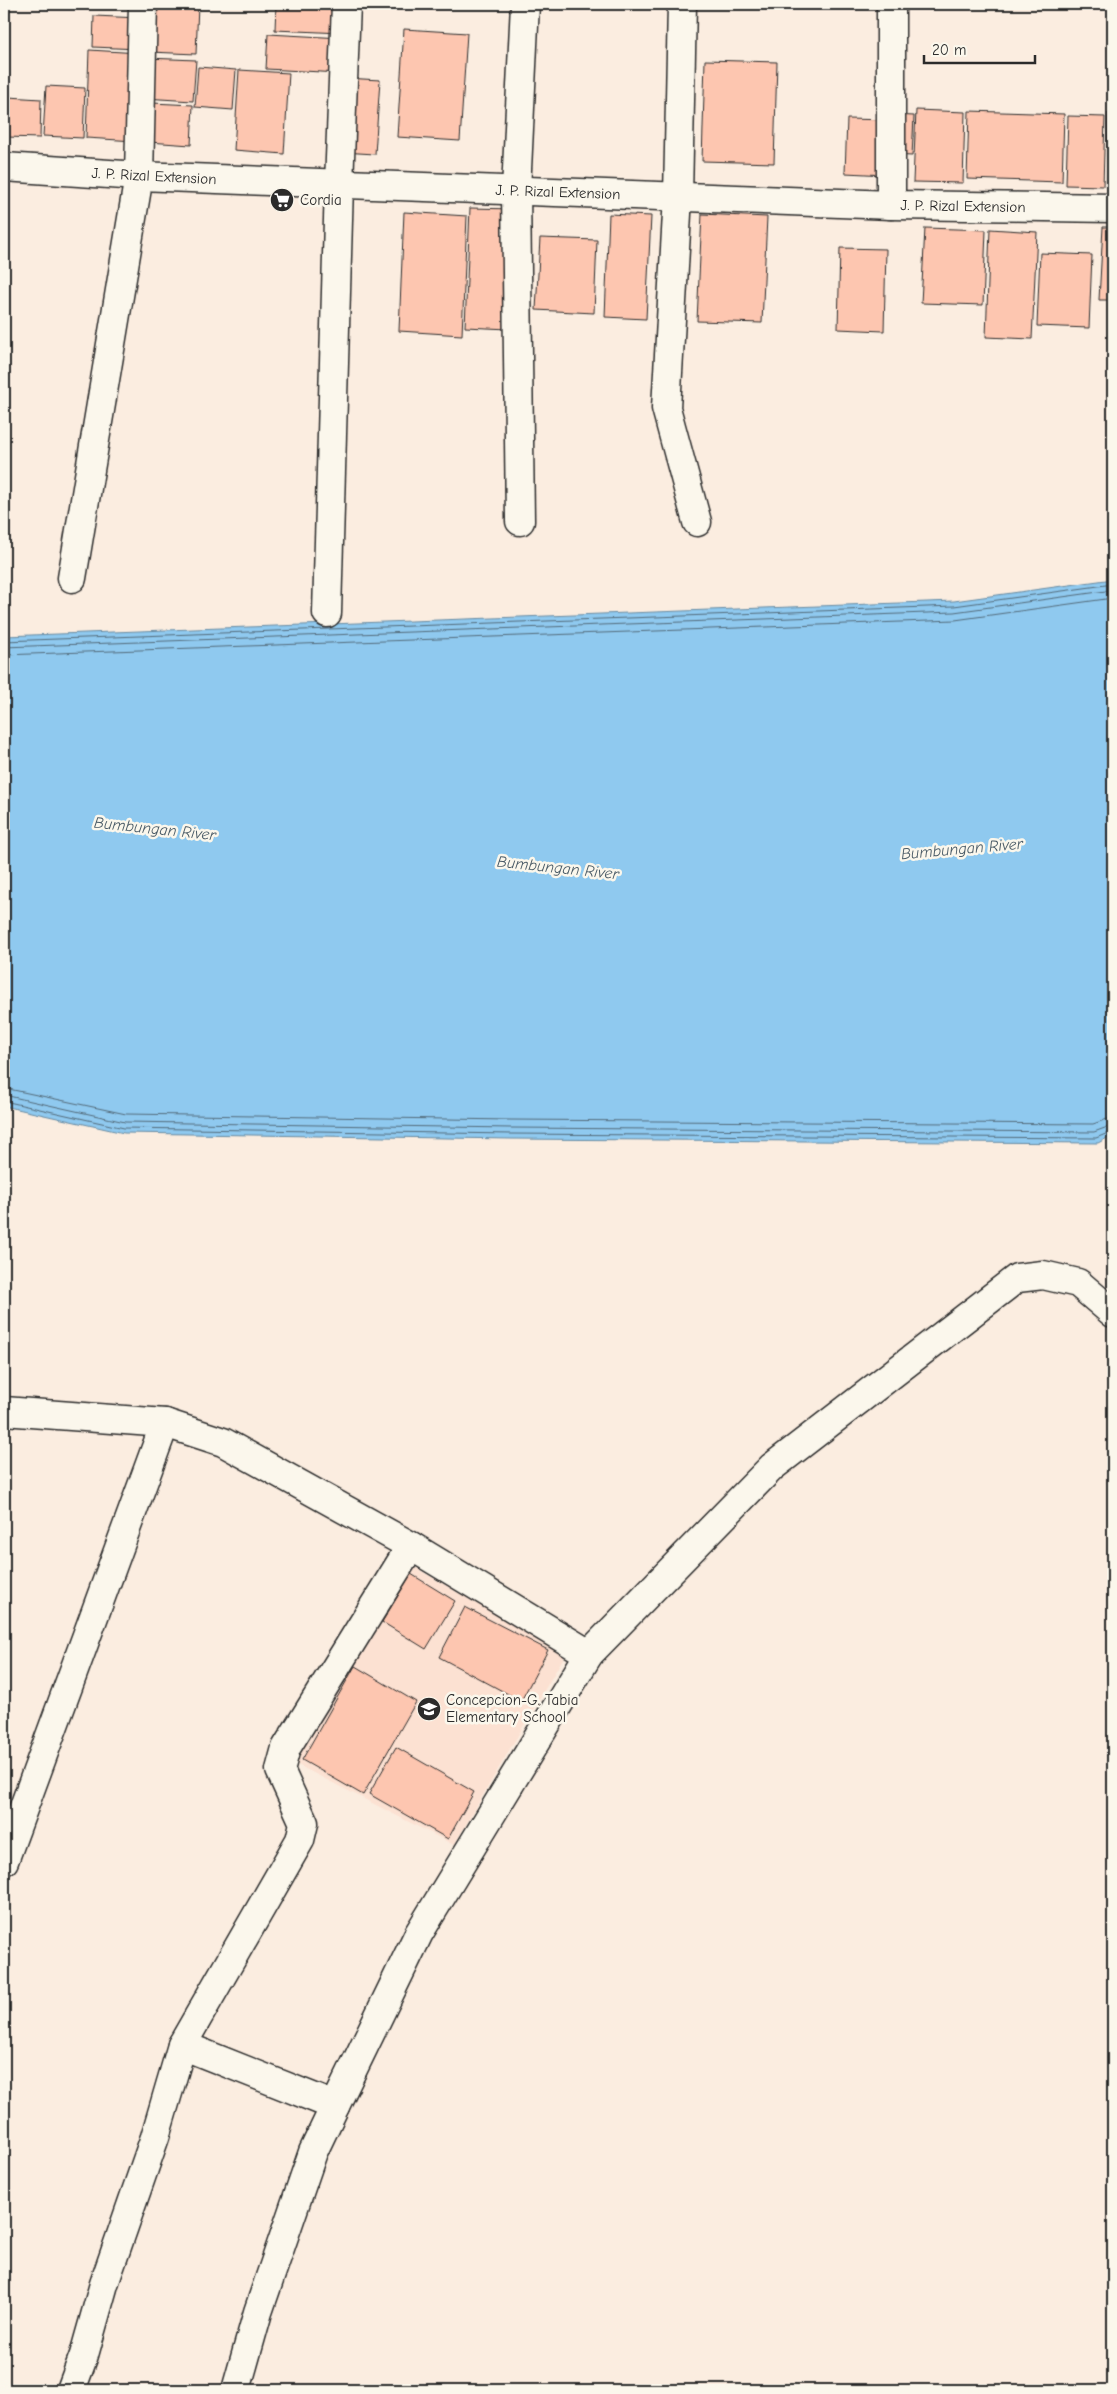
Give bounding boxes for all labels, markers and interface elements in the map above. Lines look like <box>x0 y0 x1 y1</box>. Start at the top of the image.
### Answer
scale bar <box>924 32 1036 64</box>
text: 20 m <box>932 41 966 59</box>
street label: J. P. Rizal Extension <box>91 164 217 188</box>
street label: J. P. Rizal Extension <box>495 181 621 203</box>
supermarket icon: Cordia <box>269 187 295 213</box>
place label: Cordia <box>300 191 342 209</box>
street label: J. P. Rizal Extension <box>900 196 1026 216</box>
water label: Bumbungan River <box>93 814 217 844</box>
water label: Bumbungan River <box>900 835 1024 863</box>
water label: Bumbungan River <box>496 853 620 883</box>
place label: Concepcion-G. Tabia Elementary School <box>446 1691 578 1726</box>
school or university icon: Concepcion-G. Tabia Elementary School <box>416 1696 442 1722</box>

